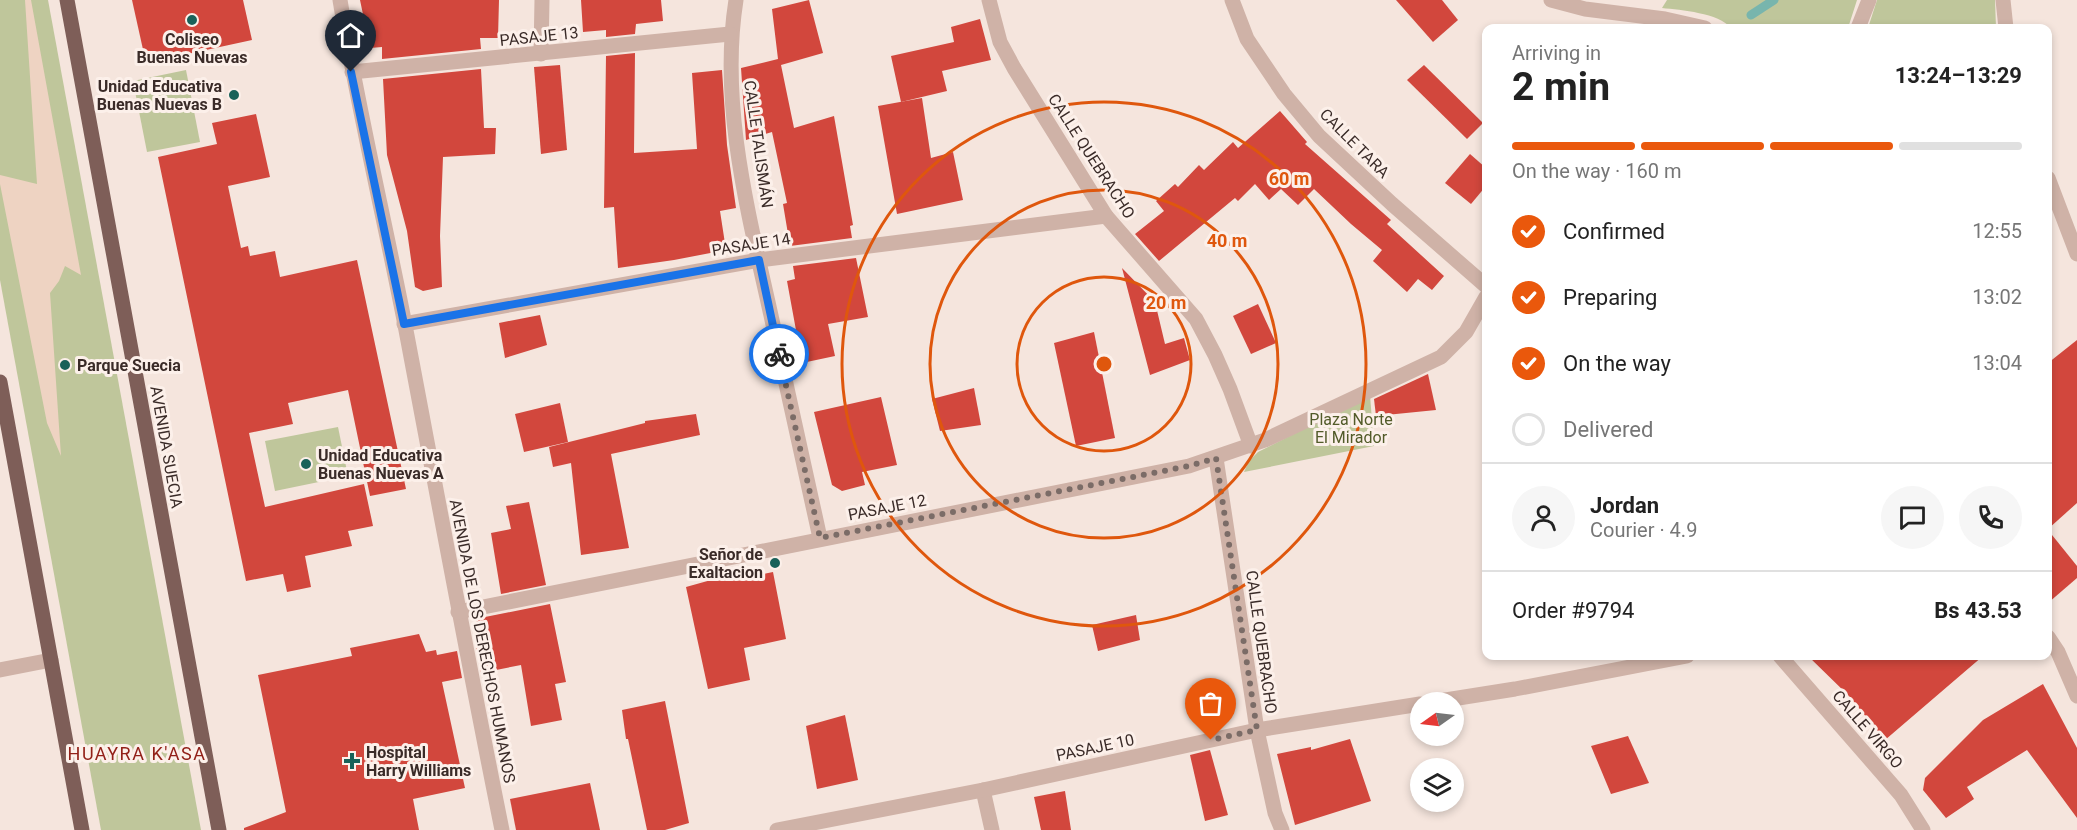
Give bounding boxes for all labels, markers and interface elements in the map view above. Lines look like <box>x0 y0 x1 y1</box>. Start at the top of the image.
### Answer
pin <box>325 10 376 72</box>
marker: Coliseo Buenas Nuevas <box>185 13 199 27</box>
icon: home <box>334 19 367 52</box>
street label: PASAJE 13 <box>499 23 579 50</box>
place label: Coliseo Buenas Nuevas <box>136 30 248 67</box>
text: Arriving in <box>1512 41 1601 65</box>
text: 13:24–13:29 <box>1895 63 2022 88</box>
text: 2 min <box>1512 64 1610 110</box>
place label: Unidad Educativa Buenas Nuevas B <box>97 77 222 114</box>
street label: CALLE TALISMÁN <box>740 79 777 209</box>
marker: Unidad Educativa Buenas Nuevas B <box>227 88 241 102</box>
street label: CALLE QUEBRACHO <box>1044 90 1139 222</box>
street label: CALLE TARA <box>1316 105 1394 182</box>
text: On the way · 160 m <box>1512 159 1681 183</box>
text: 60 m <box>1269 168 1309 189</box>
icon: check <box>1512 215 1545 248</box>
text: Confirmed <box>1563 219 1665 244</box>
text: 12:55 <box>1972 219 2022 243</box>
street label: PASAJE 14 <box>710 229 792 260</box>
text: 40 m <box>1207 230 1247 251</box>
icon: check <box>1512 281 1545 314</box>
text: Preparing <box>1563 285 1657 310</box>
text: 13:02 <box>1972 285 2022 309</box>
text: 20 m <box>1146 292 1186 313</box>
courier <box>749 324 809 384</box>
icon: bike <box>763 338 796 371</box>
icon: check <box>1512 347 1545 380</box>
text: On the way <box>1563 351 1671 376</box>
text: 13:04 <box>1972 351 2022 375</box>
centre of rings <box>1094 354 1114 374</box>
place label: Parque Suecia <box>77 356 181 375</box>
marker: Parque Suecia <box>58 358 72 372</box>
street label: AVENIDA SUECIA <box>146 384 187 510</box>
park label: Plaza Norte El Mirador <box>1309 410 1393 447</box>
text: Delivered <box>1563 417 1653 442</box>
place label: Unidad Educativa Buenas Nuevas A <box>318 446 444 483</box>
marker: Unidad Educativa Buenas Nuevas A <box>299 457 313 471</box>
button: person <box>1512 486 1575 549</box>
button: chat <box>1881 486 1944 549</box>
button: phone <box>1959 486 2022 549</box>
street label: PASAJE 12 <box>846 491 928 524</box>
text: Jordan <box>1590 493 1659 518</box>
street label: AVENIDA DE LOS DERECHOS HUMANOS <box>446 498 519 785</box>
text: Courier · 4.9 <box>1590 518 1697 542</box>
place label: Señor de Exaltacion <box>689 545 763 582</box>
marker: Señor de Exaltacion <box>768 556 782 570</box>
street label: CALLE QUEBRACHO <box>1242 569 1281 715</box>
text: Order #9794 <box>1512 598 1634 623</box>
text: Bs 43.53 <box>1934 598 2022 623</box>
pin <box>1185 678 1236 740</box>
street label: CALLE VIRGO <box>1828 686 1907 772</box>
icon: bag <box>1194 687 1227 720</box>
north arrow <box>1410 692 1464 746</box>
map controls <box>1410 692 1464 812</box>
street label: PASAJE 10 <box>1054 730 1136 765</box>
district label: HUAYRA K'ASA <box>68 743 206 764</box>
place label: Hospital Harry Williams <box>366 743 471 780</box>
marker: Hospital Harry Williams <box>343 752 361 770</box>
button: layers <box>1410 758 1464 812</box>

